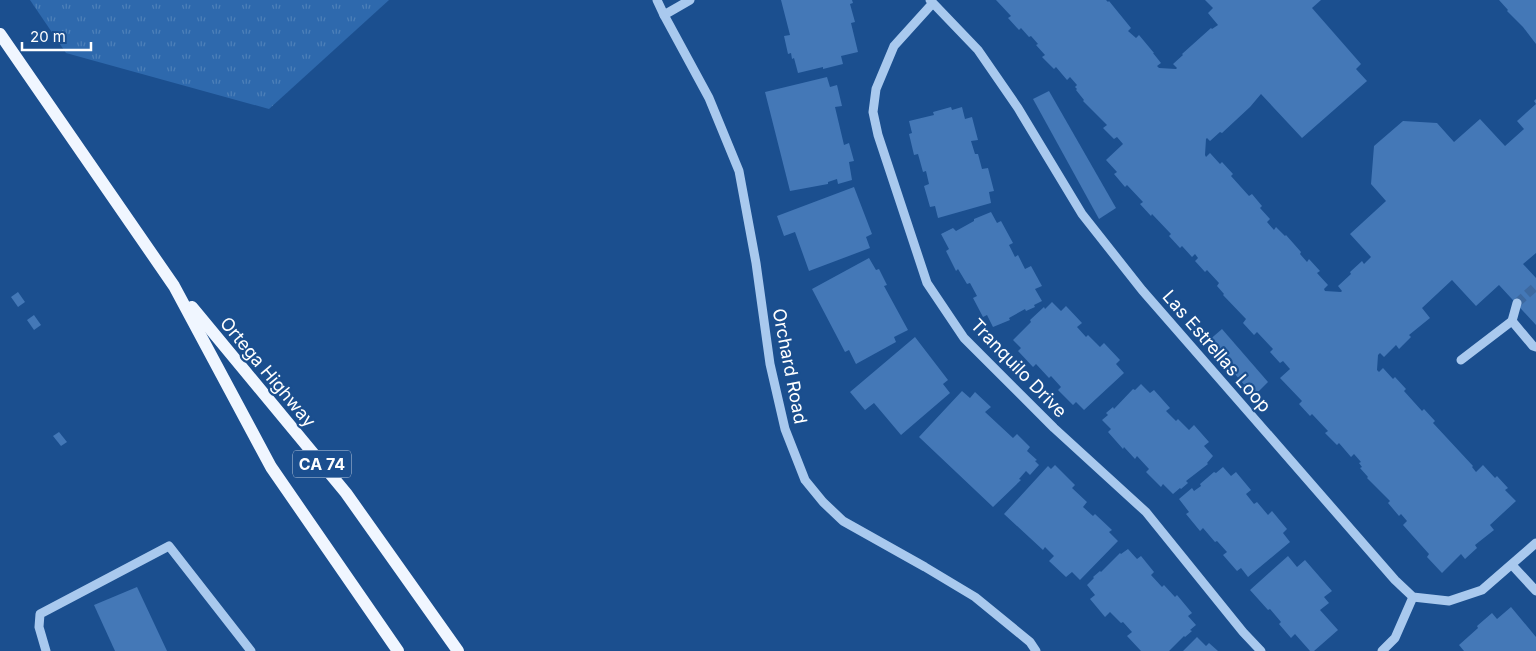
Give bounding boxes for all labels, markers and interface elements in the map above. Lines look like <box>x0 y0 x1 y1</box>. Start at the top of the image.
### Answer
scale bar <box>22 20 91 52</box>
text: 20 m <box>30 27 66 46</box>
street label: Las Estrellas Loop <box>1158 286 1276 416</box>
street label: Orchard Road <box>769 306 811 426</box>
street label: Ortega Highway <box>216 313 320 431</box>
street label: Tranquilo Drive <box>967 314 1071 422</box>
road number: CA 74 <box>293 450 351 478</box>

